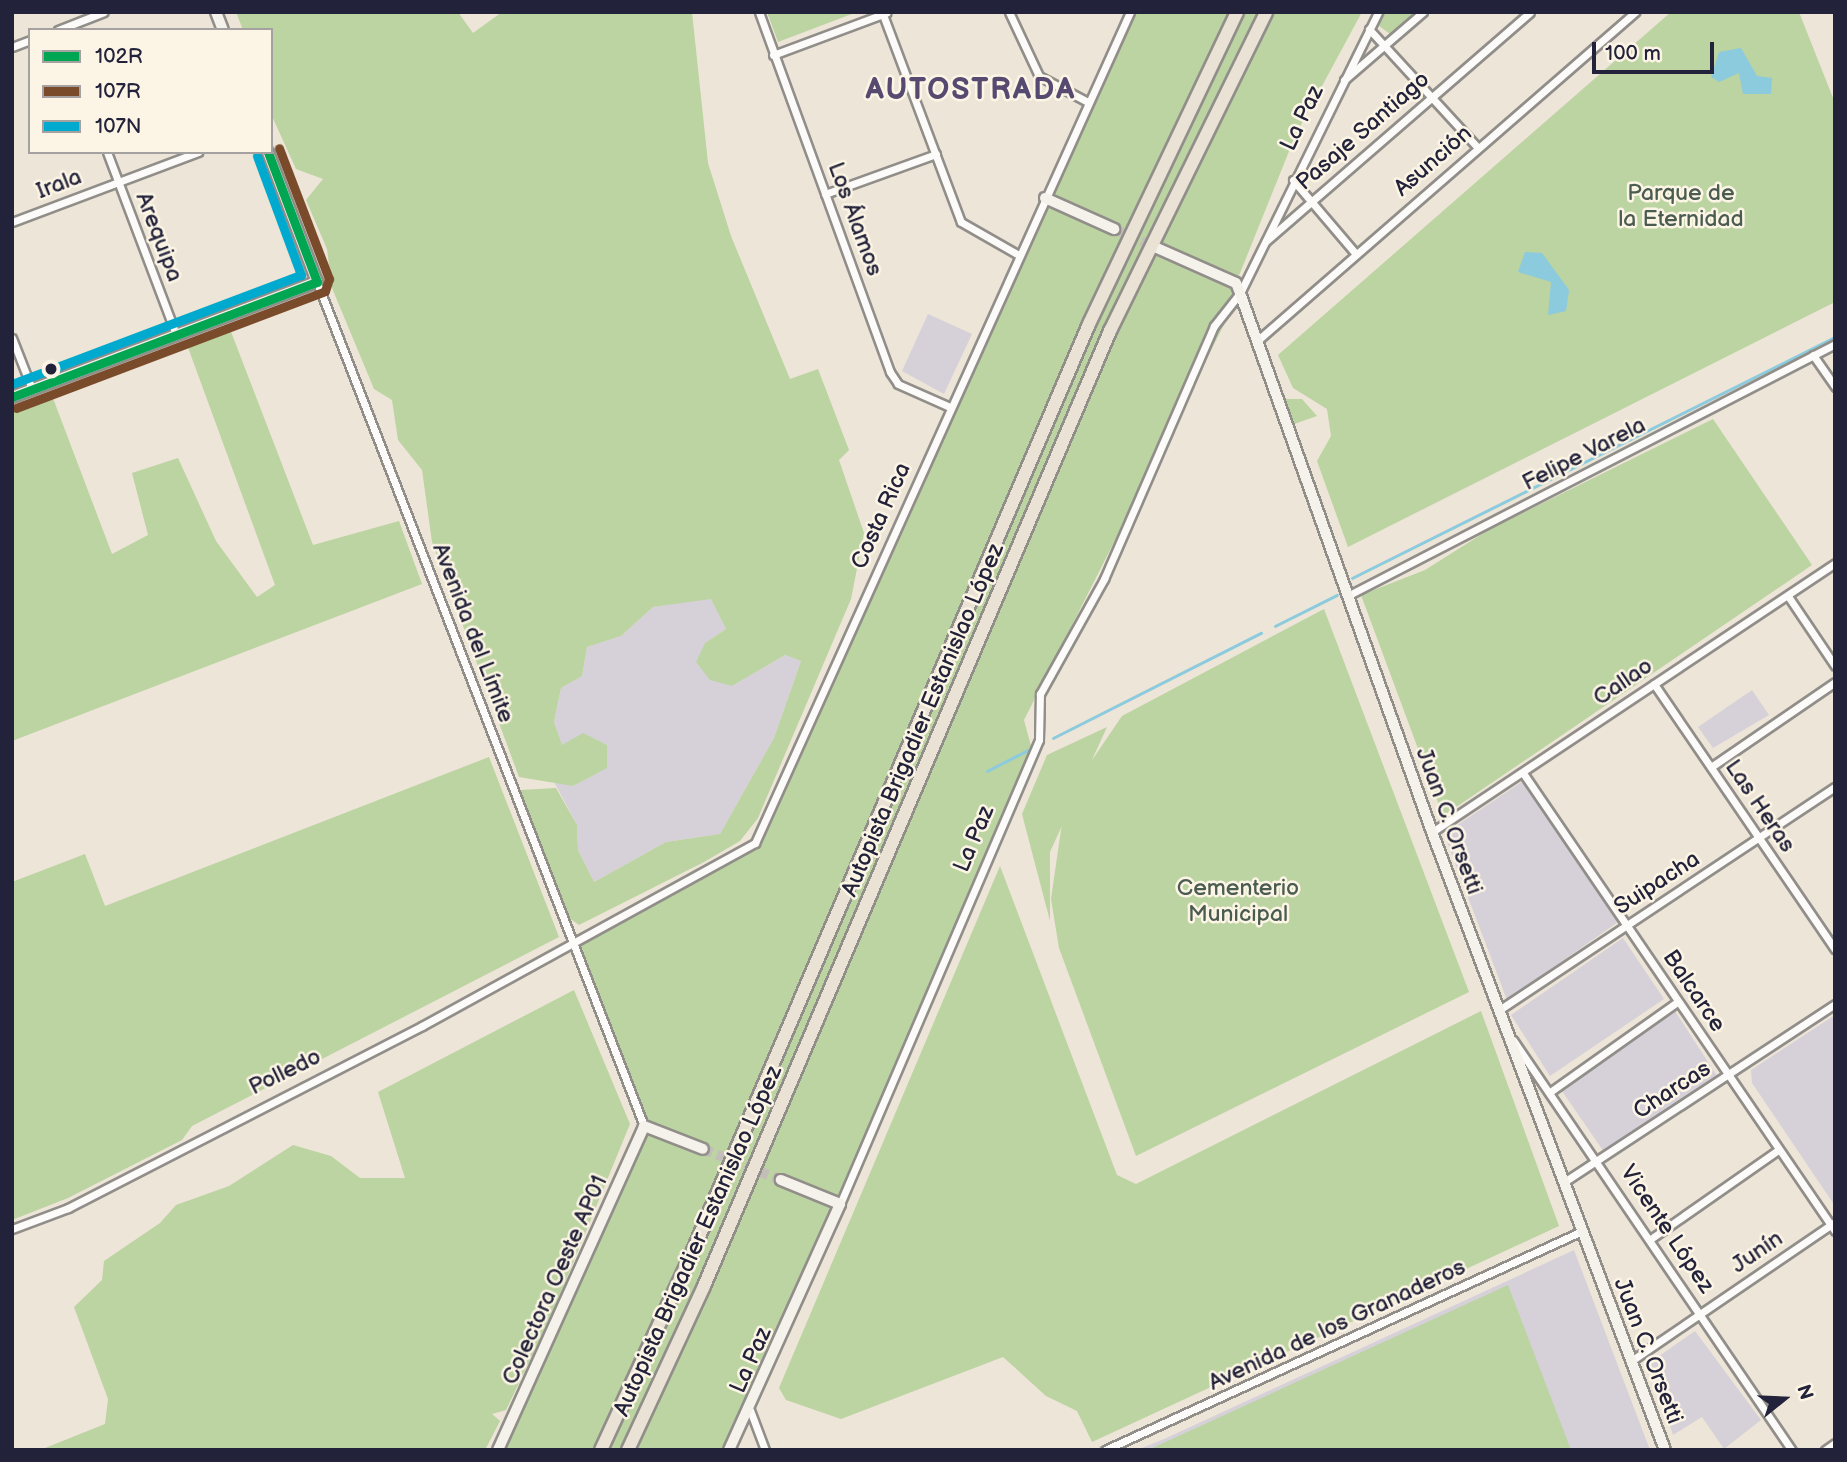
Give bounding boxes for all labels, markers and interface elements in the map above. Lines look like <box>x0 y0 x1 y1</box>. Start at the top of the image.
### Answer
legend <box>28 28 273 154</box>
scale bar <box>1595 28 1717 72</box>
text: 100 m <box>1605 41 1661 66</box>
text: 102R <box>95 44 143 69</box>
street label: Pasaje Santiago <box>1291 65 1435 197</box>
district label: AUTOSTRADA <box>867 72 1075 108</box>
text: 107R <box>95 79 141 104</box>
street label: La Paz <box>1274 81 1330 155</box>
text: 107N <box>95 114 142 139</box>
street label: Asunción <box>1388 120 1478 202</box>
street label: Los Álamos <box>822 158 888 280</box>
street label: Irala <box>33 163 85 205</box>
park label: Parque de la Eternidad <box>1618 179 1744 233</box>
street label: Arequipa <box>129 188 189 286</box>
unlabelled marker <box>44 362 58 376</box>
street label: Felipe Varela <box>1517 411 1651 497</box>
street label: Costa Rica <box>845 459 917 573</box>
street label: Avenida del Límite <box>426 539 520 727</box>
street label: Autopista Brigadier Estanislao López <box>836 539 1010 901</box>
street label: Callao <box>1588 652 1658 712</box>
street label: Juan C. Orsetti <box>1410 744 1488 898</box>
street label: Las Heras <box>1719 754 1801 858</box>
street label: La Paz <box>948 802 1000 876</box>
street label: Suipacha <box>1609 845 1705 921</box>
park label: Cementerio Municipal <box>1177 874 1299 928</box>
street label: Balcarce <box>1657 945 1731 1037</box>
street label: Polledo <box>245 1043 325 1101</box>
street label: Charcas <box>1628 1055 1716 1125</box>
street label: Autopista Brigadier Estanislao López <box>608 1061 788 1421</box>
street label: Vicente López <box>1614 1160 1720 1298</box>
street label: Colectora Oeste AP01 <box>496 1171 614 1389</box>
street label: Junín <box>1726 1225 1788 1279</box>
street label: Avenida de los Granaderos <box>1204 1253 1470 1397</box>
street label: Juan C. Orsetti <box>1607 1274 1689 1428</box>
street label: La Paz <box>724 1323 778 1397</box>
north arrow <box>1749 1364 1819 1434</box>
text: N <box>1791 1382 1818 1403</box>

